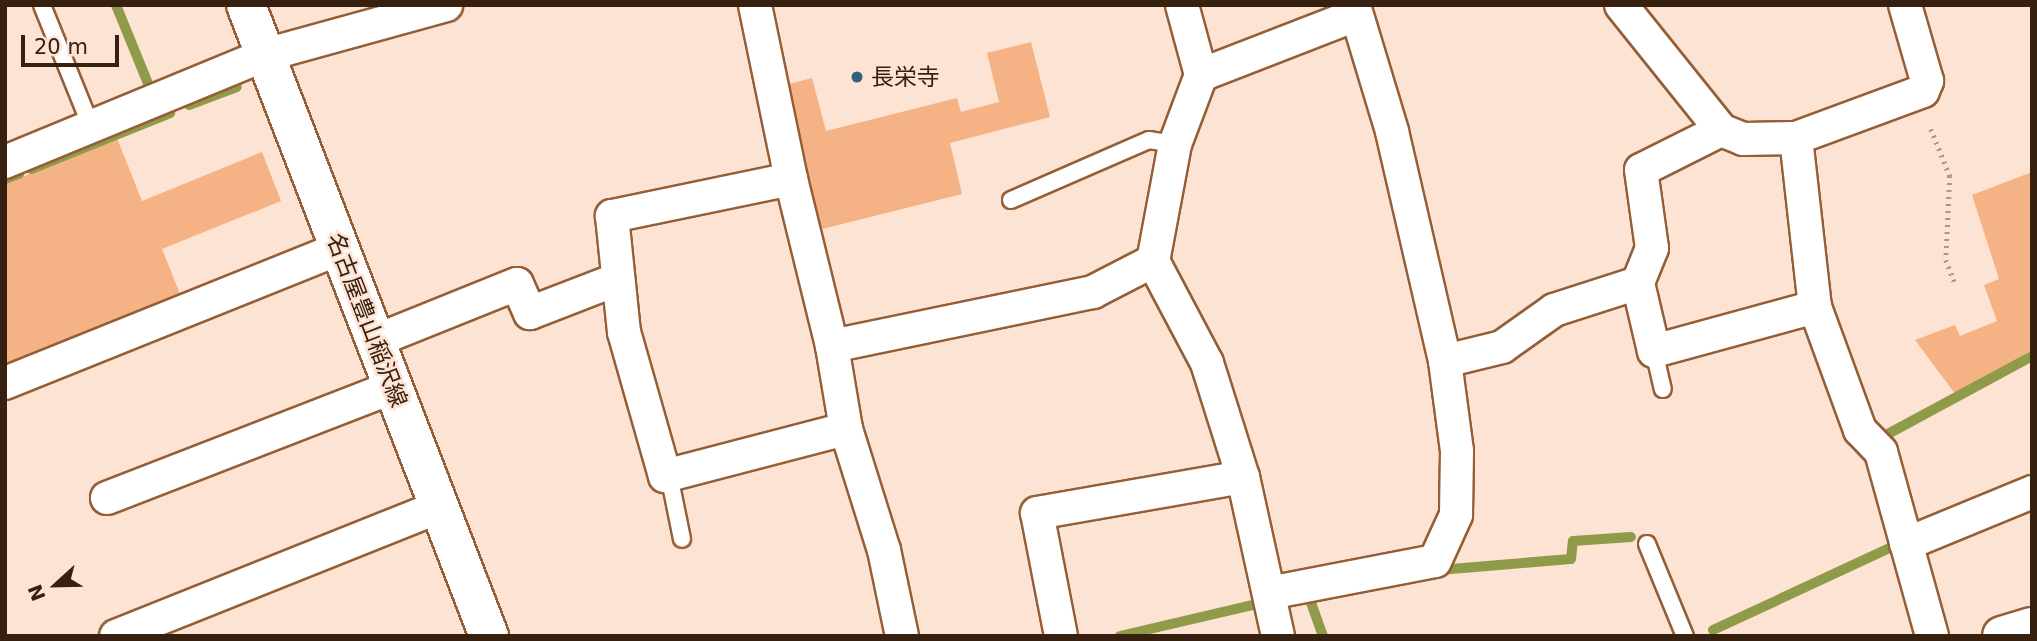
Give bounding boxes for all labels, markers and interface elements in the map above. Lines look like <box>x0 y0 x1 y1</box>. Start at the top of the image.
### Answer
scale bar <box>24 21 122 65</box>
text: 20 m <box>34 35 88 59</box>
place label: 長栄寺 <box>871 63 940 91</box>
marker: 長栄寺 <box>849 69 865 85</box>
street label: 名古屋豊山稲沢線 <box>321 229 413 411</box>
north arrow <box>21 550 91 620</box>
text: N <box>23 581 50 604</box>

